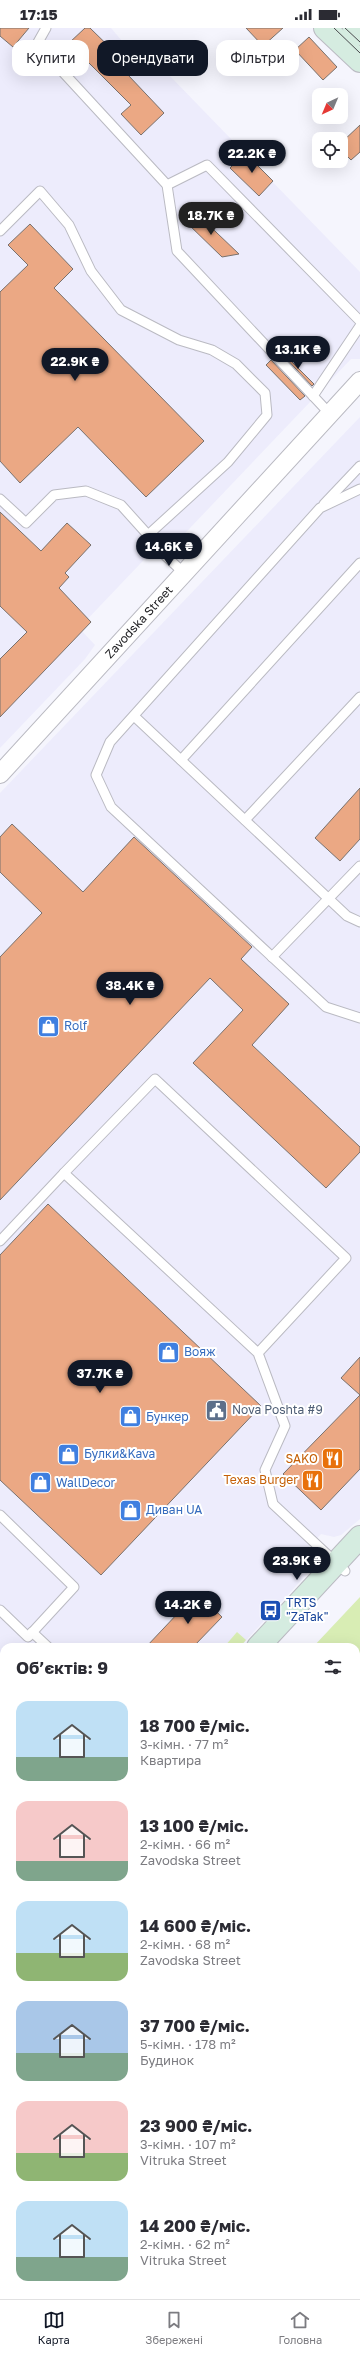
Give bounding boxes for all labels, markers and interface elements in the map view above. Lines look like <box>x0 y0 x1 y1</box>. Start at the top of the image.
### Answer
text: 17:15 <box>20 5 58 23</box>
chip: Купити <box>12 40 89 76</box>
chip: Орендувати <box>97 40 208 76</box>
chip: Фільтри <box>216 40 299 76</box>
north arrow <box>312 88 348 124</box>
map controls <box>312 88 348 168</box>
button: locate <box>312 132 348 168</box>
pin: 22.2K ₴ <box>215 140 289 174</box>
text: 22.2K ₴ <box>228 145 276 161</box>
pin: 18.7K ₴ <box>174 202 248 236</box>
text: 18.7K ₴ <box>188 207 234 223</box>
pin: 13.1K ₴ <box>261 336 335 370</box>
text: 13.1K ₴ <box>275 341 321 357</box>
pin: 22.9K ₴ <box>38 348 112 382</box>
text: 22.9K ₴ <box>51 353 99 369</box>
pin: 14.6K ₴ <box>132 533 206 567</box>
text: 14.6K ₴ <box>145 538 193 554</box>
street label: Zavodska Street <box>102 582 176 661</box>
pin: 38.4K ₴ <box>93 972 167 1006</box>
text: 38.4K ₴ <box>105 977 155 993</box>
shop icon: Rolf <box>35 1013 61 1039</box>
place label: Rolf <box>64 1018 88 1033</box>
shop icon: Вояж <box>155 1339 181 1365</box>
place label: Вояж <box>184 1344 216 1359</box>
pin: 37.7K ₴ <box>63 1360 137 1394</box>
text: 37.7K ₴ <box>77 1365 123 1381</box>
public building icon: Nova Poshta #9 <box>203 1397 229 1423</box>
place label: Nova Poshta #9 <box>232 1402 323 1417</box>
shop icon: Бункер <box>117 1404 143 1430</box>
place label: Бункер <box>146 1409 189 1424</box>
shop icon: Булки&Kava <box>56 1441 82 1467</box>
place label: Булки&Kava <box>84 1446 155 1461</box>
restaurant icon: SAKO <box>320 1446 346 1472</box>
place label: SAKO <box>285 1451 318 1466</box>
restaurant icon: Texas Burger <box>300 1467 326 1493</box>
shop icon: WallDecor <box>28 1470 54 1496</box>
place label: Texas Burger <box>223 1472 298 1487</box>
place label: WallDecor <box>56 1475 116 1490</box>
shop icon: Диван UA <box>117 1497 143 1523</box>
place label: Диван UA <box>146 1502 202 1517</box>
pin: 23.9K ₴ <box>260 1547 334 1581</box>
text: 23.9K ₴ <box>273 1552 321 1568</box>
pin: 14.2K ₴ <box>151 1591 225 1625</box>
place label: TRTS "ZaTak" <box>286 1595 328 1624</box>
text: 14.2K ₴ <box>164 1596 212 1612</box>
bus stop icon: TRTS "ZaTak" <box>257 1597 283 1623</box>
icon: filters <box>322 1656 344 1678</box>
text: Об’єктів: 9 <box>16 1657 108 1678</box>
text: 18 700 ₴/міс. <box>140 1715 250 1736</box>
icon: home <box>48 1717 96 1765</box>
text: 3-кімн. · 77 m² <box>140 1736 228 1752</box>
text: Квартира <box>140 1752 201 1768</box>
text: 13 100 ₴/міс. <box>140 1815 249 1836</box>
icon: home <box>48 1817 96 1865</box>
text: 2-кімн. · 66 m² <box>140 1836 230 1852</box>
text: Zavodska Street <box>140 1852 241 1868</box>
text: 14 600 ₴/міс. <box>140 1915 251 1936</box>
icon: home <box>48 1917 96 1965</box>
text: 2-кімн. · 68 m² <box>140 1936 230 1952</box>
text: Zavodska Street <box>140 1952 241 1968</box>
text: 37 700 ₴/міс. <box>140 2015 250 2036</box>
icon: home <box>48 2017 96 2065</box>
text: 5-кімн. · 178 m² <box>140 2036 236 2052</box>
text: Будинок <box>140 2052 194 2068</box>
text: 23 900 ₴/міс. <box>140 2115 253 2136</box>
icon: home <box>48 2117 96 2165</box>
text: 3-кімн. · 107 m² <box>140 2136 236 2152</box>
text: Vitruka Street <box>140 2152 227 2168</box>
text: 14 200 ₴/міс. <box>140 2215 251 2236</box>
icon: home <box>48 2217 96 2265</box>
text: 2-кімн. · 62 m² <box>140 2236 230 2252</box>
text: Vitruka Street <box>140 2252 227 2268</box>
tab: Карта <box>38 2309 70 2346</box>
tab: Збережені <box>145 2309 203 2346</box>
tab: Головна <box>279 2309 322 2346</box>

